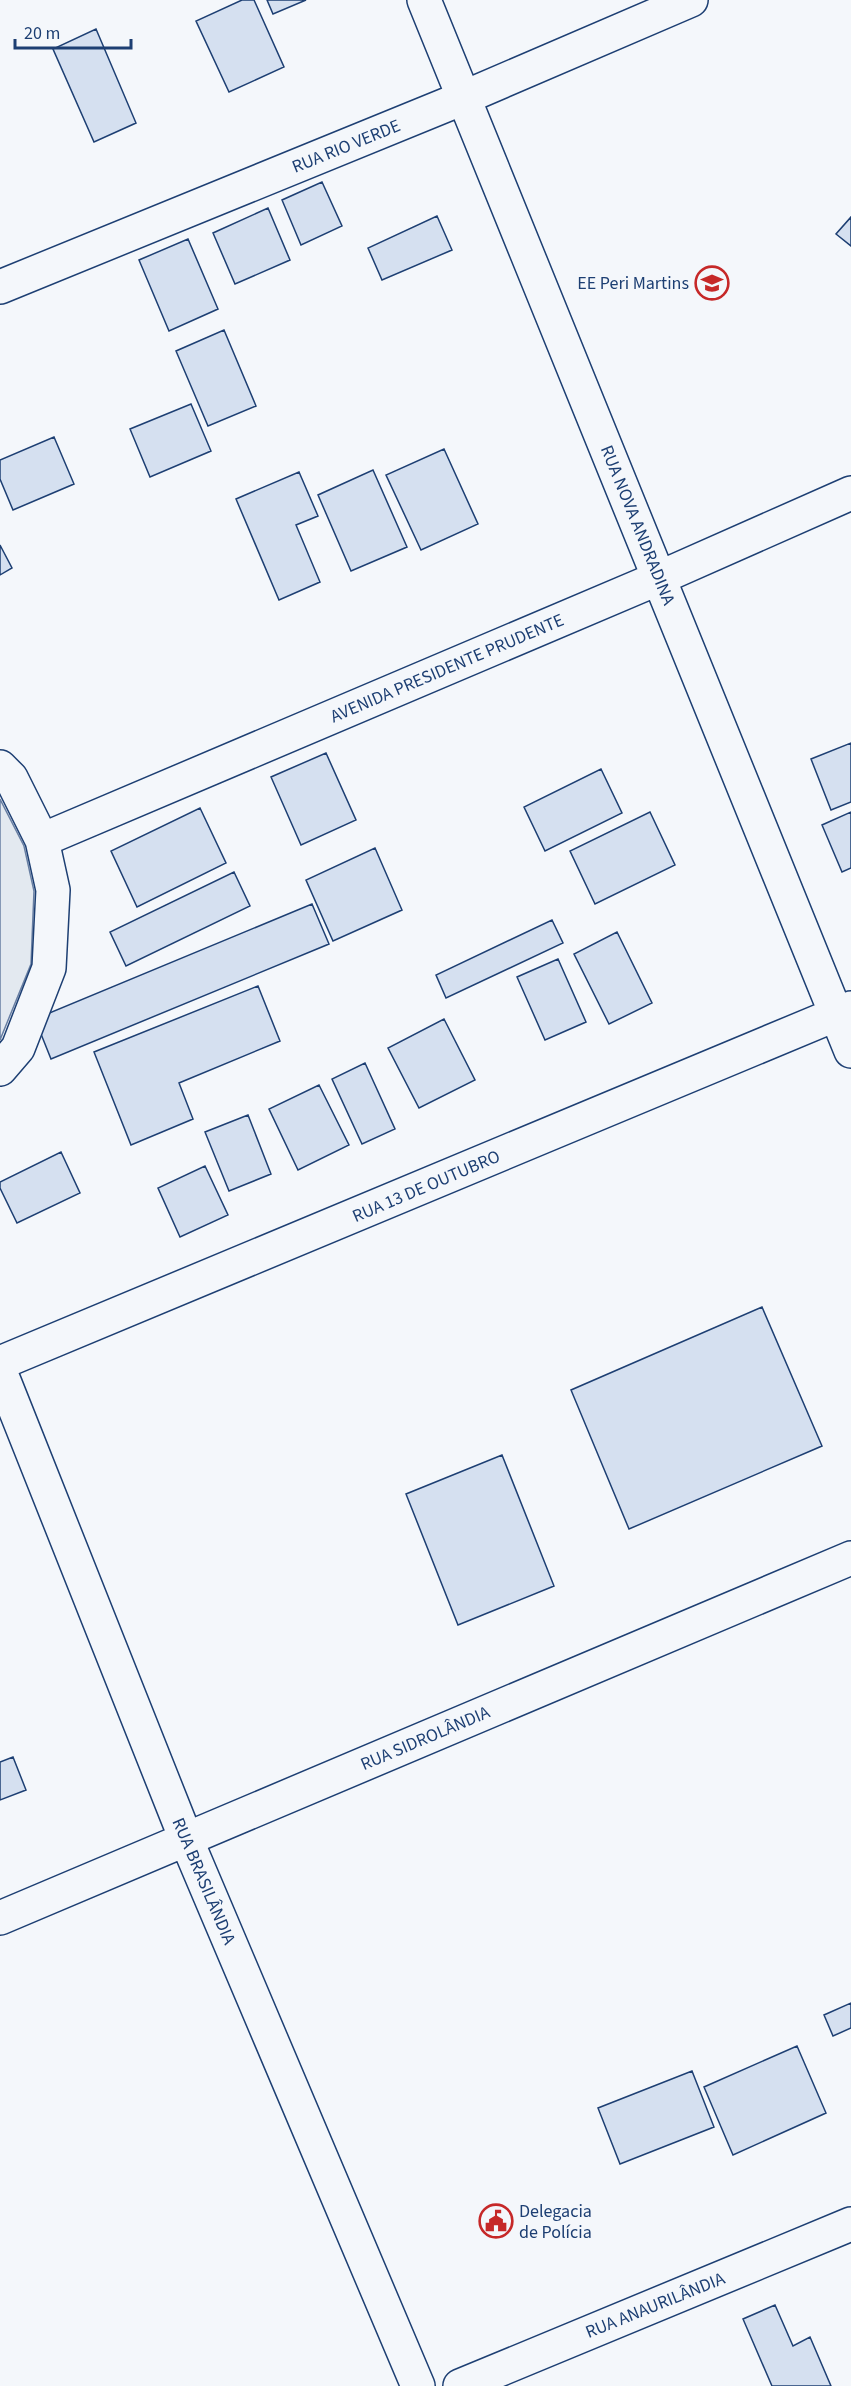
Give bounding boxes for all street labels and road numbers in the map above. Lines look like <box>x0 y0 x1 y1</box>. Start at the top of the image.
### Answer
street label: RUA RIO VERDE <box>288 113 404 180</box>
street label: RUA NOVA ANDRADINA <box>594 441 681 609</box>
street label: AVENIDA PRESIDENTE PRUDENTE <box>327 608 568 729</box>
street label: RUA 13 DE OUTUBRO <box>349 1144 504 1229</box>
street label: RUA SIDROLÂNDIA <box>357 1700 494 1777</box>
street label: RUA BRASILÂNDIA <box>166 1814 242 1949</box>
street label: RUA ANAURILÂNDIA <box>582 2266 729 2345</box>

